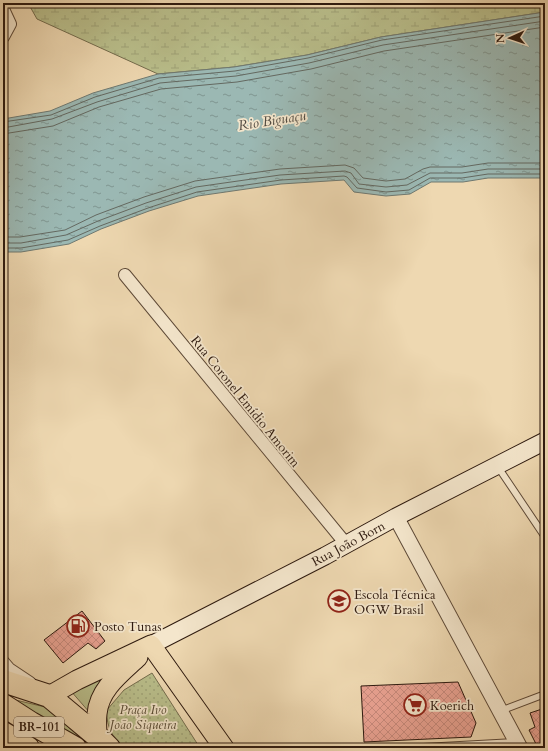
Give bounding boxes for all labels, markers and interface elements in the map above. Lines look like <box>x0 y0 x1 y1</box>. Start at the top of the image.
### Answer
north arrow <box>490 18 530 58</box>
text: N <box>493 33 508 44</box>
water label: Rio Biguaçu <box>237 106 307 135</box>
street label: Rua Coronel Emídio Amorim <box>186 332 304 471</box>
street label: Rua João Born <box>309 517 389 571</box>
place label: Escola Técnica OGW Brasil <box>354 586 436 619</box>
school or university icon: Escola Técnica OGW Brasil <box>326 588 352 614</box>
fuel station icon: Posto Tunas <box>65 613 91 639</box>
place label: Posto Tunas <box>94 618 162 636</box>
supermarket icon: Koerich <box>402 692 428 718</box>
place label: Koerich <box>430 697 474 715</box>
park label: Praça Ivo João Siqueira <box>107 701 177 734</box>
road number: BR-101 <box>14 717 64 737</box>

